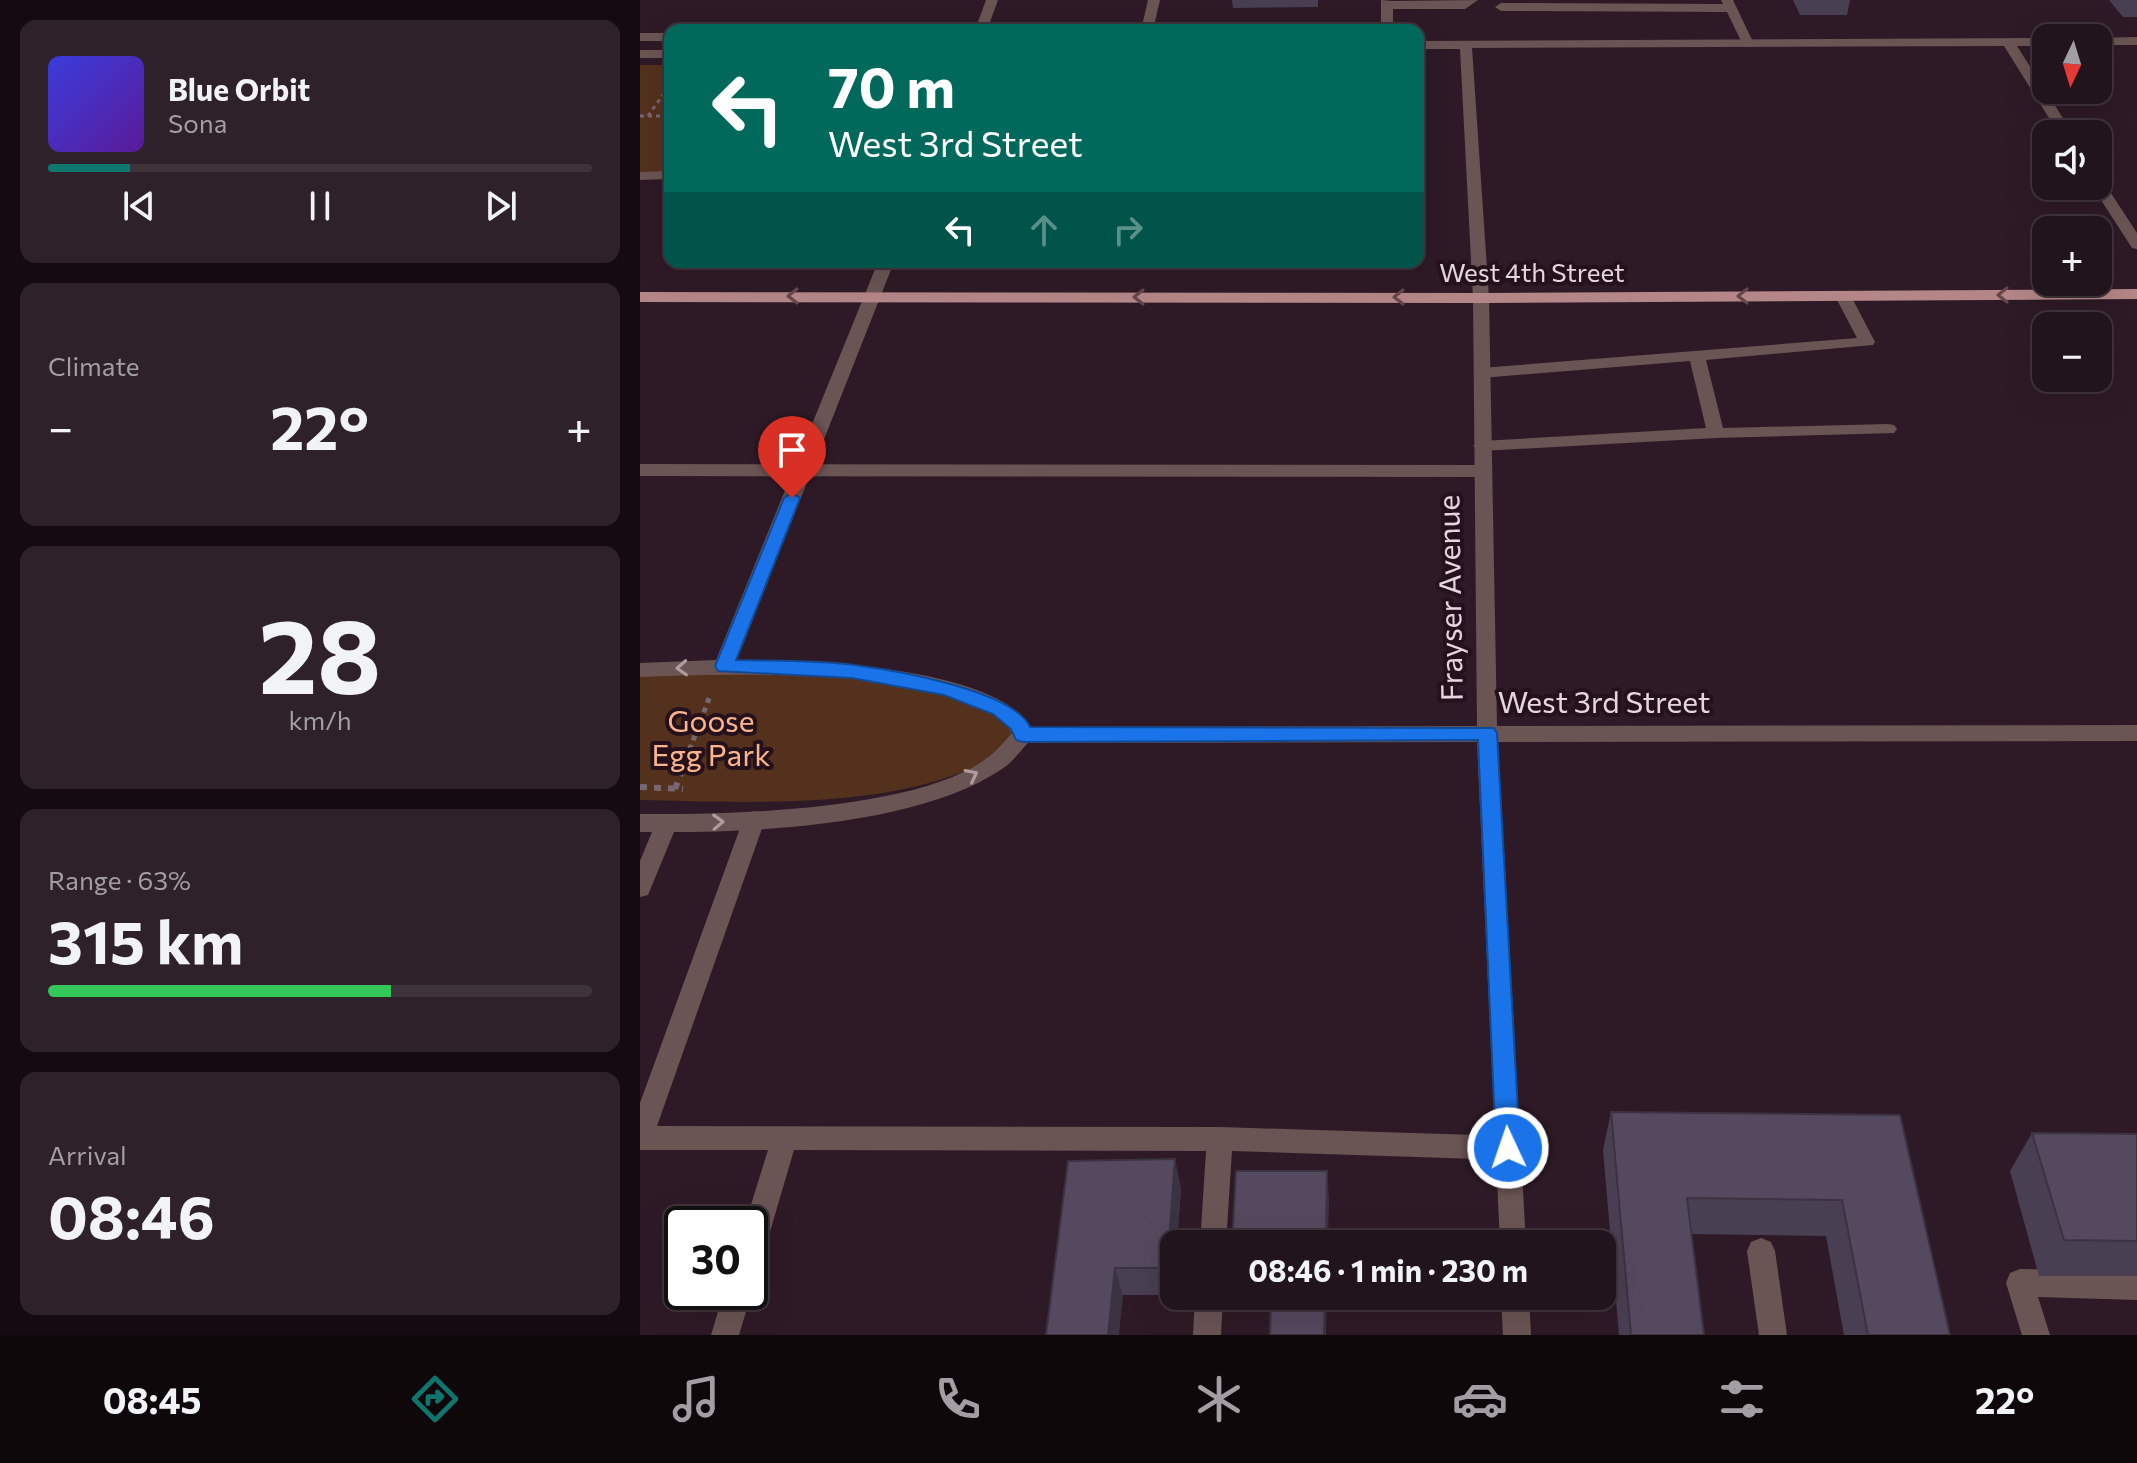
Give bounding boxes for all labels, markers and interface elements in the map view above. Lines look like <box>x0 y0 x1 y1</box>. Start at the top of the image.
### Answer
north arrow <box>2032 24 2112 104</box>
map controls <box>2032 24 2112 392</box>
text: 70 m <box>828 51 955 120</box>
icon: left <box>696 56 800 160</box>
text: Blue Orbit <box>168 70 310 107</box>
text: Sona <box>168 107 227 138</box>
text: West 3rd Street <box>828 120 1083 164</box>
button: sound <box>2032 120 2112 200</box>
icon: previous <box>117 184 161 228</box>
icon: pause <box>298 184 342 228</box>
icon: next <box>479 184 523 228</box>
icon: left <box>938 208 982 252</box>
icon: ahead <box>1022 208 1066 252</box>
icon: right <box>1106 208 1150 252</box>
button: + <box>2032 216 2112 296</box>
street label: West 4th Street <box>1439 256 1625 287</box>
one-way arrow <box>1996 286 2009 304</box>
one-way arrow <box>786 287 799 305</box>
one-way arrow <box>1736 287 1749 305</box>
one-way arrow <box>1132 288 1145 306</box>
one-way arrow <box>1392 289 1405 306</box>
button: − <box>2032 312 2112 392</box>
text: Climate <box>48 350 140 381</box>
text: 22° <box>270 389 369 462</box>
text: − <box>48 399 73 453</box>
text: + <box>566 399 592 453</box>
pin <box>758 416 826 498</box>
icon: arrive <box>770 428 814 472</box>
street label: Frayser Avenue <box>1428 495 1469 702</box>
text: 28 <box>259 588 381 715</box>
one-way arrow <box>675 659 688 676</box>
street label: West 3rd Street <box>1498 682 1710 719</box>
park label: Goose Egg Park <box>652 701 770 772</box>
text: km/h <box>288 704 352 735</box>
one-way arrow <box>963 769 978 785</box>
one-way arrow <box>712 813 725 830</box>
text: Range · 63% <box>48 864 191 895</box>
text: 315 km <box>48 903 243 976</box>
position arrow <box>1466 1106 1550 1190</box>
text: Arrival <box>48 1139 127 1170</box>
text: 08:46 <box>48 1178 215 1251</box>
speed limit sign: 30 <box>664 1206 768 1310</box>
text: 08:46 · 1 min · 230 m <box>1248 1251 1528 1288</box>
icon: directions <box>407 1371 463 1427</box>
icon: music <box>668 1371 724 1427</box>
icon: phone <box>930 1371 986 1427</box>
icon: climate <box>1191 1371 1247 1427</box>
icon: car <box>1452 1371 1508 1427</box>
icon: filters <box>1714 1371 1770 1427</box>
text: 08:45 <box>103 1377 201 1421</box>
text: 22° <box>1975 1377 2034 1421</box>

